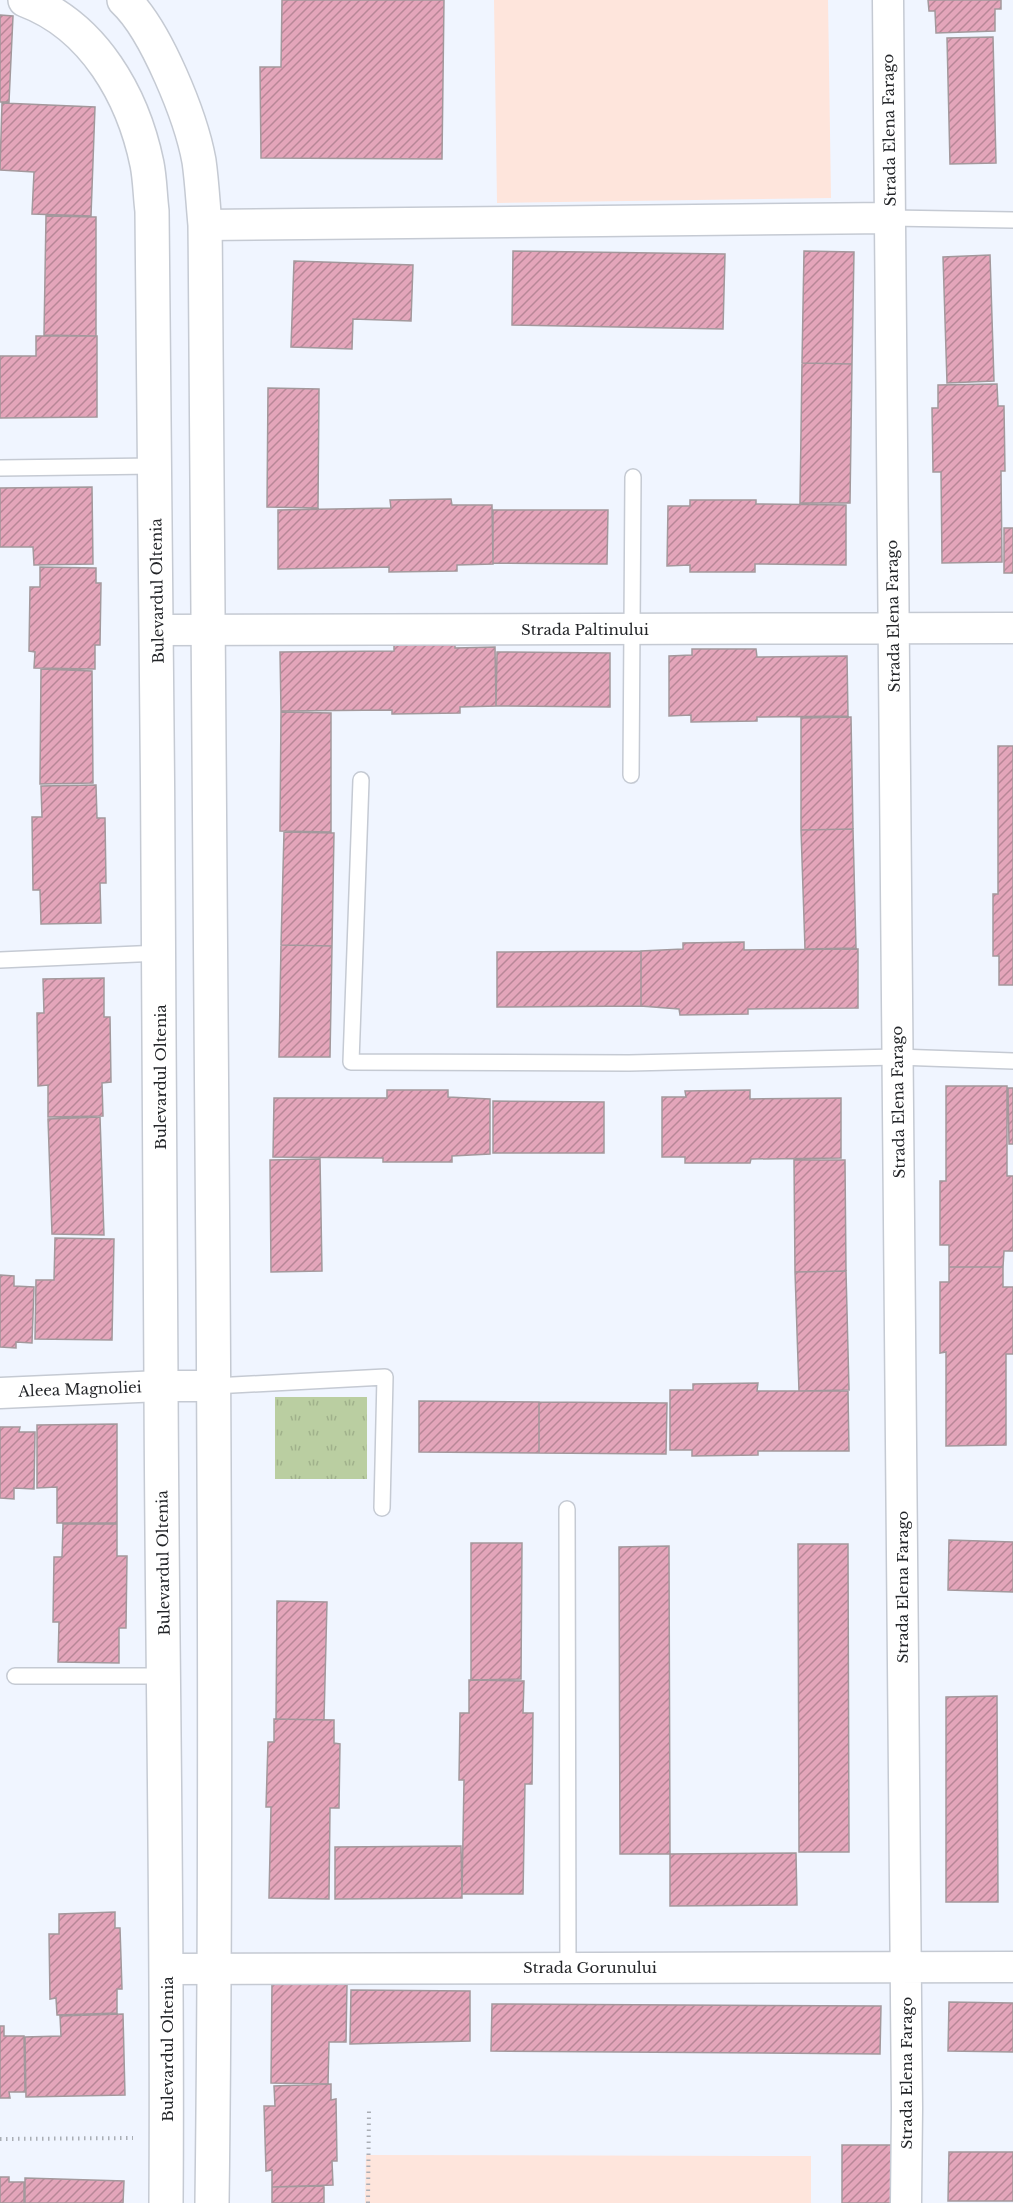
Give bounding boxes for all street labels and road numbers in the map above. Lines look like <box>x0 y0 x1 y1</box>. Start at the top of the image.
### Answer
street label: Strada Elena Farago <box>878 53 900 206</box>
street label: Bulevardul Oltenia <box>146 517 168 664</box>
street label: Strada Elena Farago <box>882 539 904 692</box>
street label: Strada Paltinului <box>521 620 649 639</box>
street label: Bulevardul Oltenia <box>151 1004 170 1150</box>
street label: Strada Elena Farago <box>887 1025 909 1178</box>
street label: Aleea Magnoliei <box>17 1377 142 1401</box>
street label: Bulevardul Oltenia <box>152 1489 174 1636</box>
street label: Strada Elena Farago <box>893 1511 912 1663</box>
street label: Strada Gorunului <box>523 1958 657 1977</box>
street label: Bulevardul Oltenia <box>158 1976 177 2122</box>
street label: Strada Elena Farago <box>897 1997 916 2149</box>

